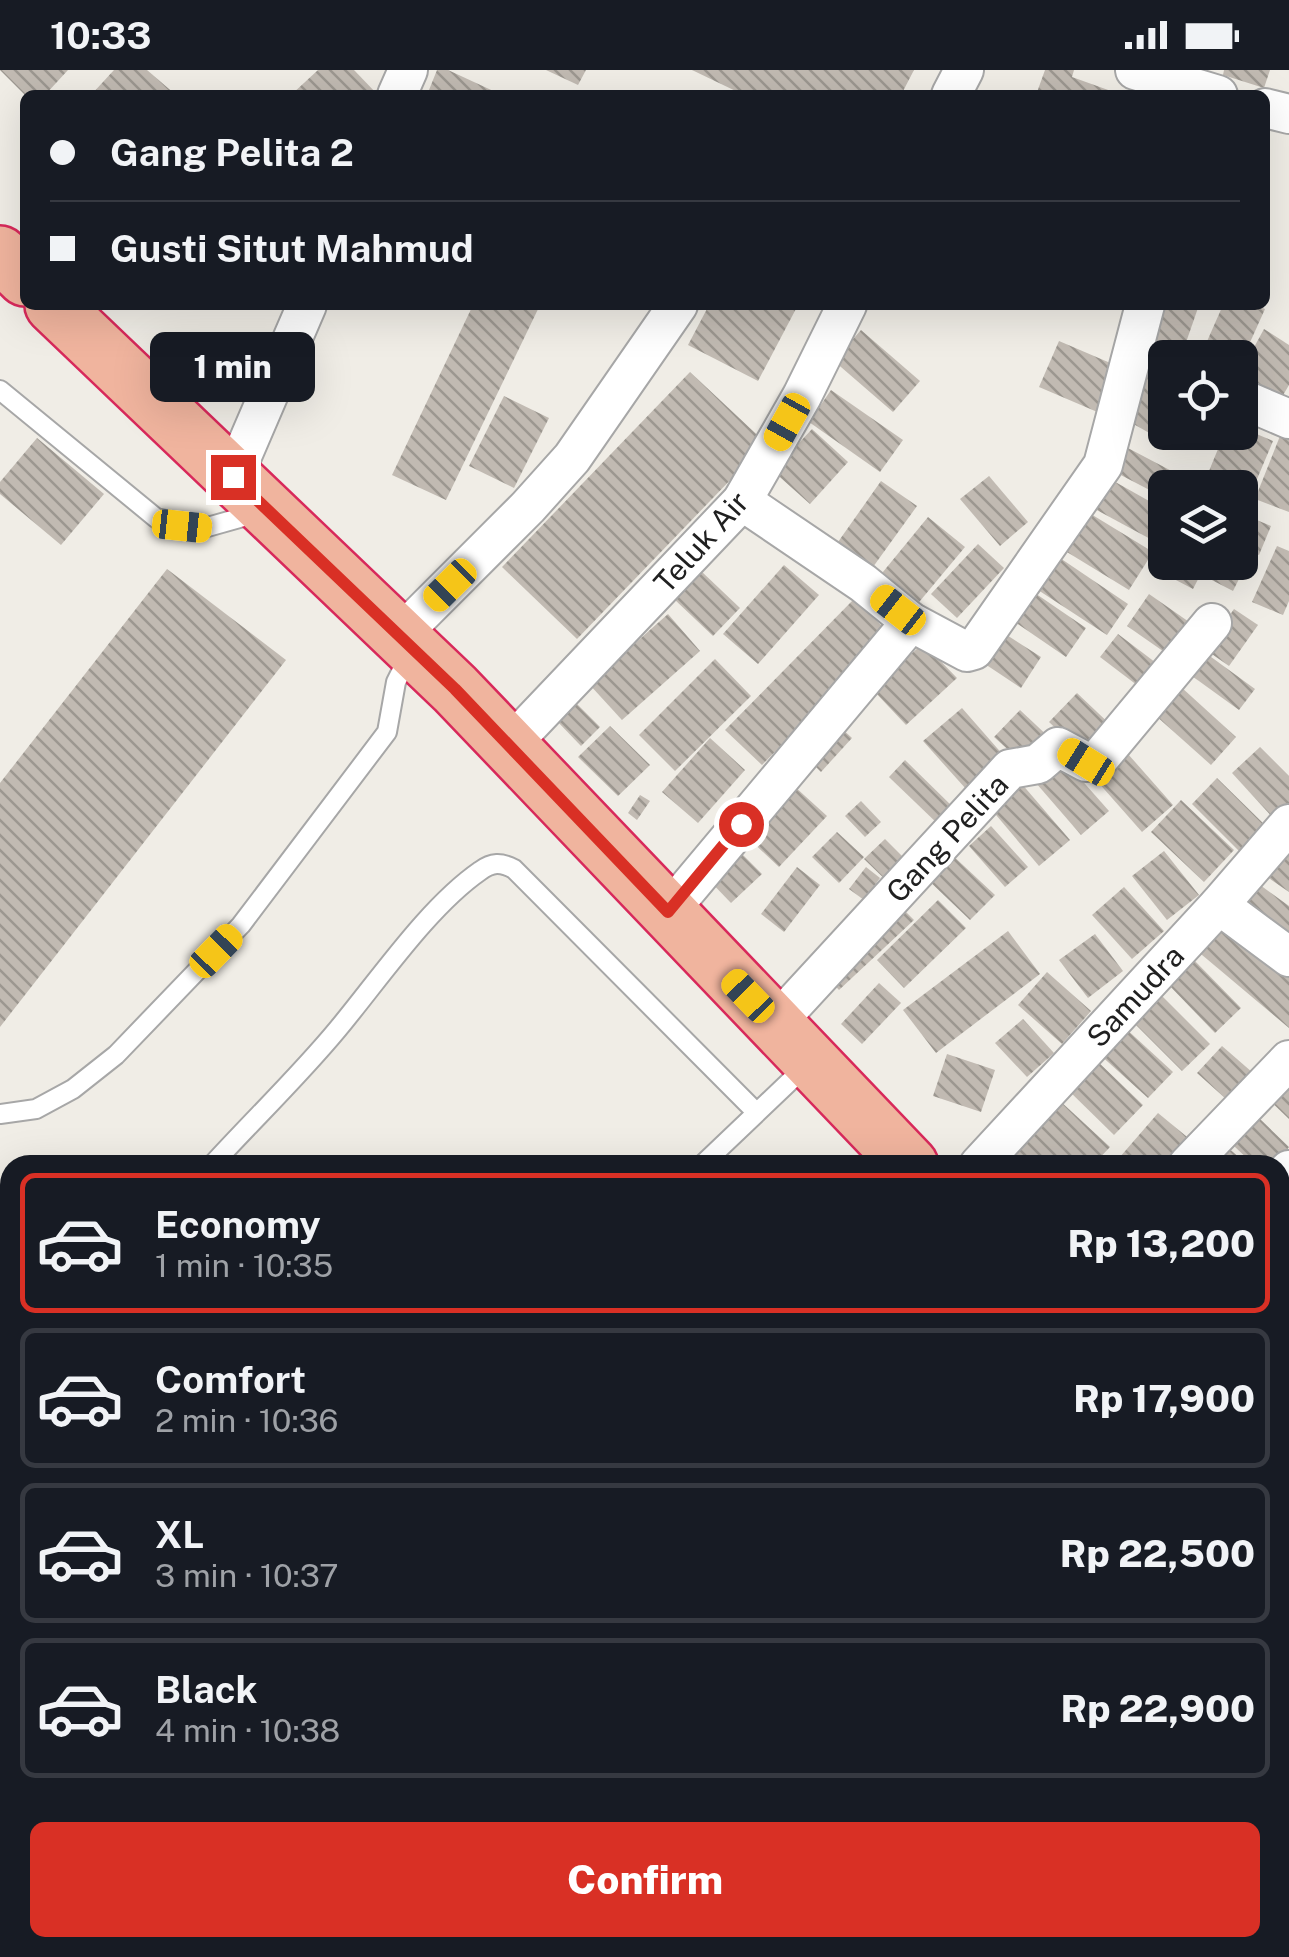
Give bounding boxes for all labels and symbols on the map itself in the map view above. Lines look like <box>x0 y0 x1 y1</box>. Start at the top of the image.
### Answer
callout: 1 min <box>150 332 316 402</box>
car <box>759 388 815 456</box>
route end <box>211 455 256 500</box>
street label: Teluk Air <box>646 484 756 600</box>
car <box>151 508 213 544</box>
car <box>418 553 482 617</box>
car <box>865 580 931 640</box>
car <box>1053 733 1119 791</box>
street label: Gang Pelita <box>879 766 1015 910</box>
route start <box>719 802 764 847</box>
car <box>184 919 248 983</box>
street label: Samudra <box>1079 938 1191 1054</box>
car <box>716 964 780 1028</box>

